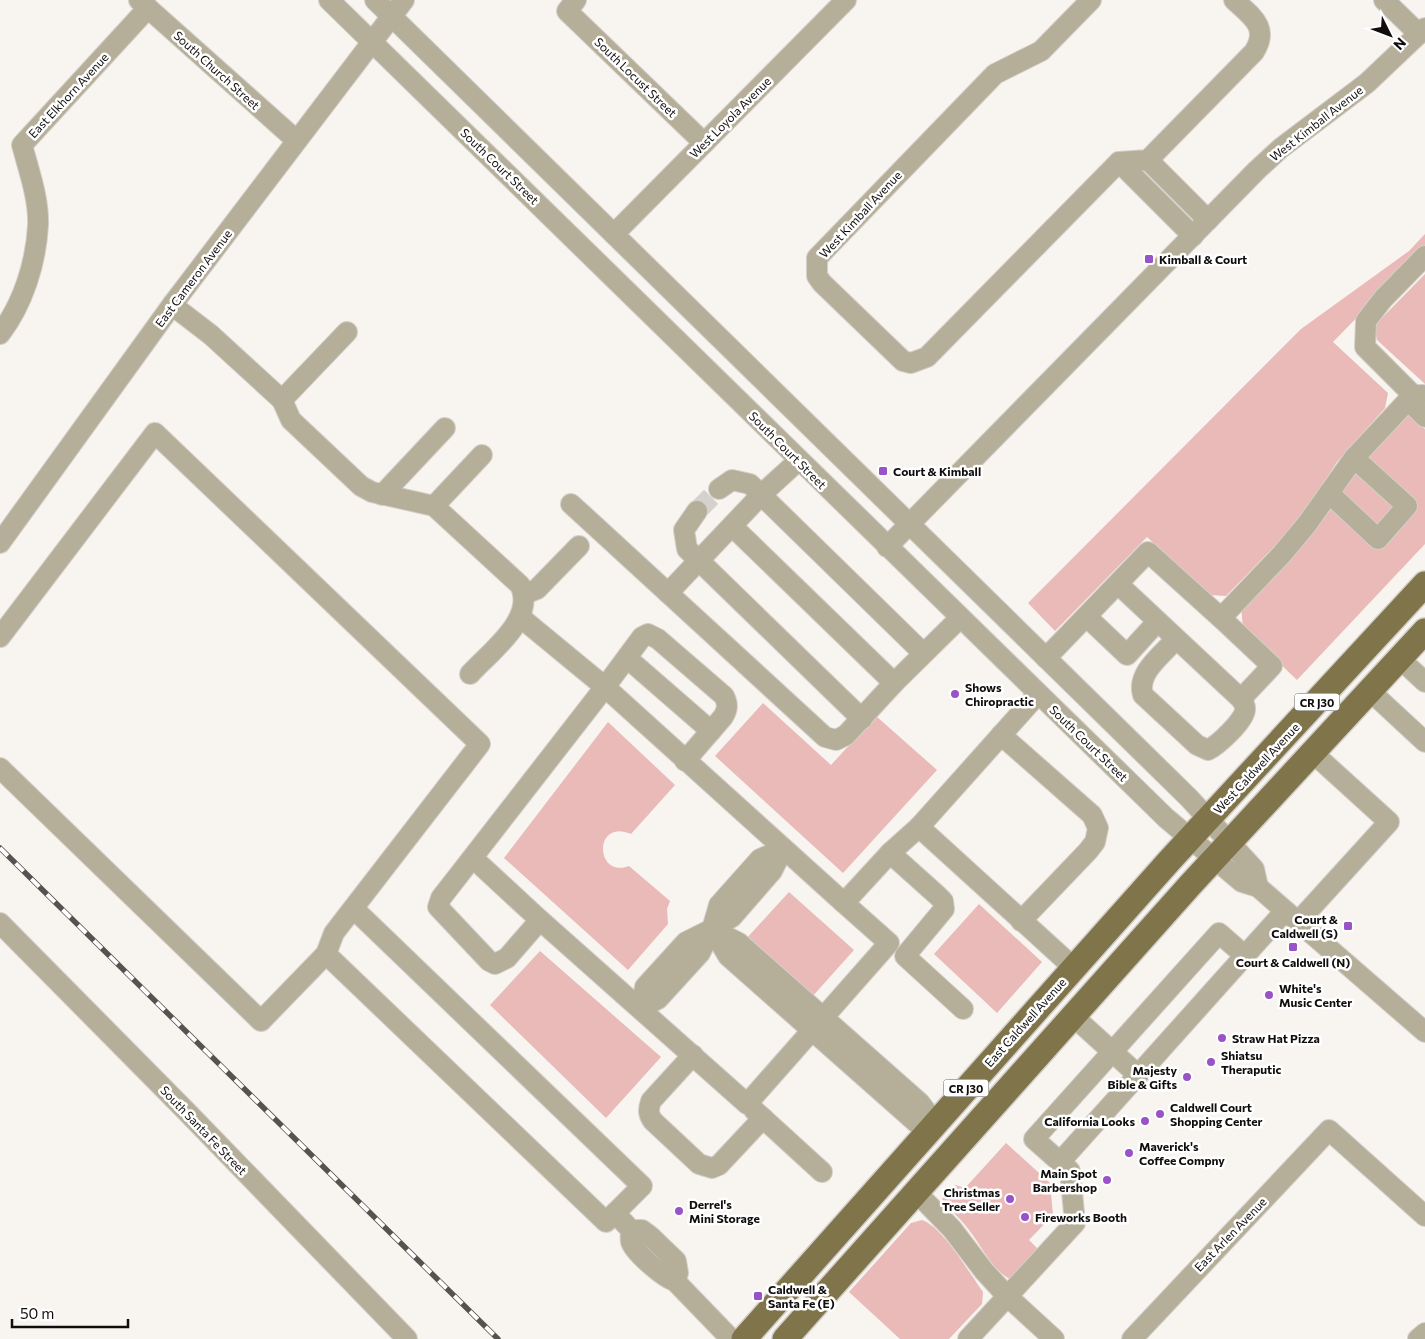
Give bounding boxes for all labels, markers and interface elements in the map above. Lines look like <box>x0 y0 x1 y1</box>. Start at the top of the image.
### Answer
north arrow <box>1365 10 1415 60</box>
street label: South Church Street <box>171 28 263 112</box>
street label: South Locust Street <box>592 34 680 120</box>
text: N <box>1390 34 1410 54</box>
street label: East Elkhorn Avenue <box>25 50 111 140</box>
street label: West Loyola Avenue <box>687 74 773 160</box>
street label: West Kimball Avenue <box>1267 82 1365 164</box>
street label: South Court Street <box>458 125 542 207</box>
street label: West Kimball Avenue <box>816 168 904 260</box>
street label: East Cameron Avenue <box>152 227 234 329</box>
place label: Kimball & Court <box>1159 252 1247 266</box>
marker: Kimball & Court <box>1143 253 1155 265</box>
street label: South Court Street <box>747 409 829 491</box>
place label: Court & Kimball <box>893 464 981 478</box>
marker: Court & Kimball <box>877 465 889 477</box>
place label: Shows Chiropractic <box>965 680 1034 708</box>
marker: Shows Chiropractic <box>949 688 961 700</box>
road number: CR J30 <box>1294 694 1340 710</box>
street label: South Court Street <box>1047 702 1131 784</box>
street label: West Caldwell Avenue <box>1210 720 1302 816</box>
place label: Court & Caldwell (S) <box>1271 912 1339 940</box>
marker: Court & Caldwell (S) <box>1342 920 1354 932</box>
marker: Court & Caldwell (N) <box>1287 941 1299 953</box>
place label: Court & Caldwell (N) <box>1236 955 1350 969</box>
street label: East Caldwell Avenue <box>981 975 1069 1069</box>
place label: White's Music Center <box>1279 981 1352 1009</box>
marker: White's Music Center <box>1263 989 1275 1001</box>
place label: Straw Hat Pizza <box>1232 1031 1320 1045</box>
marker: Straw Hat Pizza <box>1216 1032 1228 1044</box>
place label: Shiatsu Theraputic <box>1221 1048 1282 1076</box>
marker: Shiatsu Theraputic <box>1205 1056 1217 1068</box>
place label: Majesty Bible & Gifts <box>1108 1063 1177 1091</box>
marker: Majesty Bible & Gifts <box>1181 1071 1193 1083</box>
road number: CR J30 <box>944 1080 988 1096</box>
street label: South Santa Fe Street <box>158 1083 250 1177</box>
place label: Caldwell Court Shopping Center <box>1170 1100 1263 1128</box>
marker: Caldwell Court Shopping Center <box>1154 1108 1166 1120</box>
place label: California Looks <box>1044 1114 1135 1128</box>
marker: California Looks <box>1139 1115 1151 1127</box>
place label: Maverick's Coffee Compny <box>1139 1139 1225 1167</box>
marker: Maverick's Coffee Compny <box>1123 1147 1135 1159</box>
place label: Main Spot Barbershop <box>1033 1166 1097 1194</box>
marker: Main Spot Barbershop <box>1101 1174 1113 1186</box>
place label: Christmas Tree Seller <box>942 1185 1000 1213</box>
marker: Christmas Tree Seller <box>1004 1193 1016 1205</box>
street label: East Arlen Avenue <box>1191 1194 1269 1274</box>
place label: Derrel's Mini Storage <box>689 1197 760 1225</box>
marker: Derrel's Mini Storage <box>673 1205 685 1217</box>
place label: Fireworks Booth <box>1035 1210 1127 1224</box>
marker: Fireworks Booth <box>1019 1211 1031 1223</box>
place label: Caldwell & Santa Fe (E) <box>768 1282 835 1310</box>
marker: Caldwell & Santa Fe (E) <box>752 1290 764 1302</box>
scale bar <box>12 1296 129 1328</box>
text: 50 m <box>20 1304 54 1322</box>

